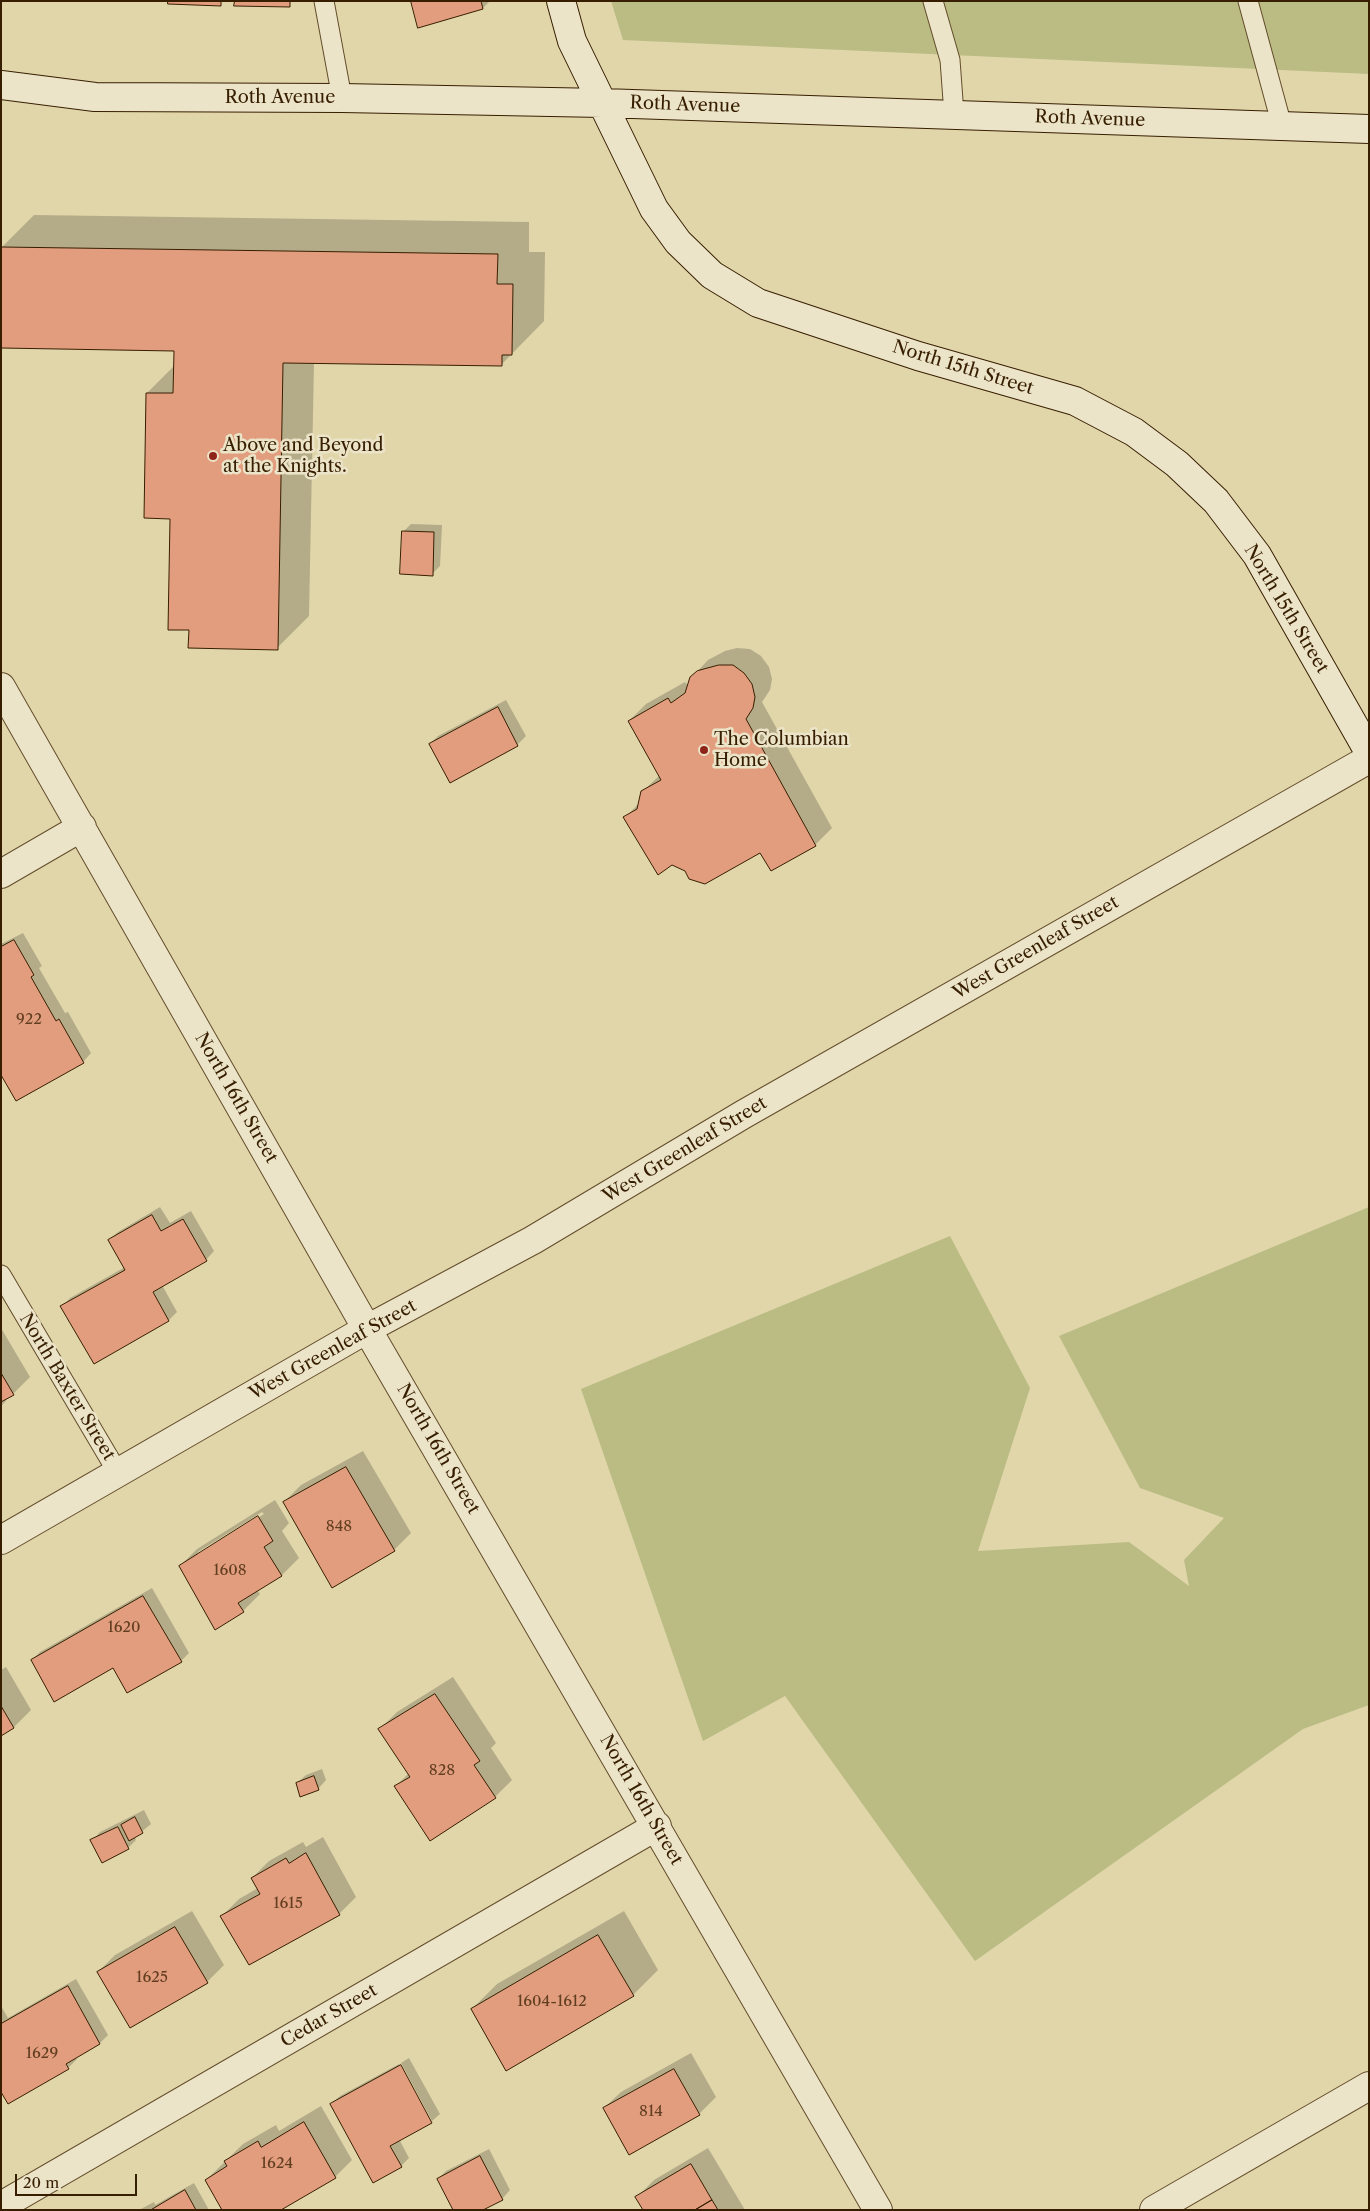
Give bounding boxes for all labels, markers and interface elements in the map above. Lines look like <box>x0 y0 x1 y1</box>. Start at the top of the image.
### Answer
street label: Roth Avenue <box>225 87 335 109</box>
street label: Roth Avenue <box>629 92 741 118</box>
street label: Roth Avenue <box>1034 106 1146 132</box>
street label: North 15th Street <box>890 336 1036 400</box>
place label: Above and Beyond at the Knights. <box>223 435 383 478</box>
marker: Above and Beyond at the Knights. <box>207 450 219 462</box>
street label: North 15th Street <box>1239 541 1333 677</box>
place label: The Columbian Home <box>714 729 849 772</box>
marker: The Columbian Home <box>698 744 710 756</box>
street label: West Greenleaf Street <box>949 892 1123 1004</box>
house number: 922 <box>16 1011 42 1029</box>
street label: North 16th Street <box>190 1029 282 1167</box>
street label: West Greenleaf Street <box>599 1092 771 1208</box>
street label: West Greenleaf Street <box>246 1295 420 1405</box>
street label: North Baxter Street <box>15 1310 119 1464</box>
street label: North 16th Street <box>392 1380 484 1518</box>
house number: 848 <box>326 1518 352 1536</box>
house number: 1608 <box>213 1562 247 1580</box>
house number: 1620 <box>107 1619 141 1637</box>
street label: North 16th Street <box>595 1731 687 1869</box>
house number: 828 <box>429 1762 455 1780</box>
house number: 1615 <box>273 1895 303 1913</box>
house number: 1625 <box>136 1969 168 1987</box>
street label: Cedar Street <box>277 1980 381 2052</box>
house number: 1604-1612 <box>517 1993 587 2011</box>
house number: 1629 <box>26 2045 58 2063</box>
house number: 814 <box>639 2103 663 2121</box>
house number: 1624 <box>261 2155 293 2173</box>
scale bar <box>18 2164 140 2196</box>
text: 20 m <box>23 2173 59 2192</box>

